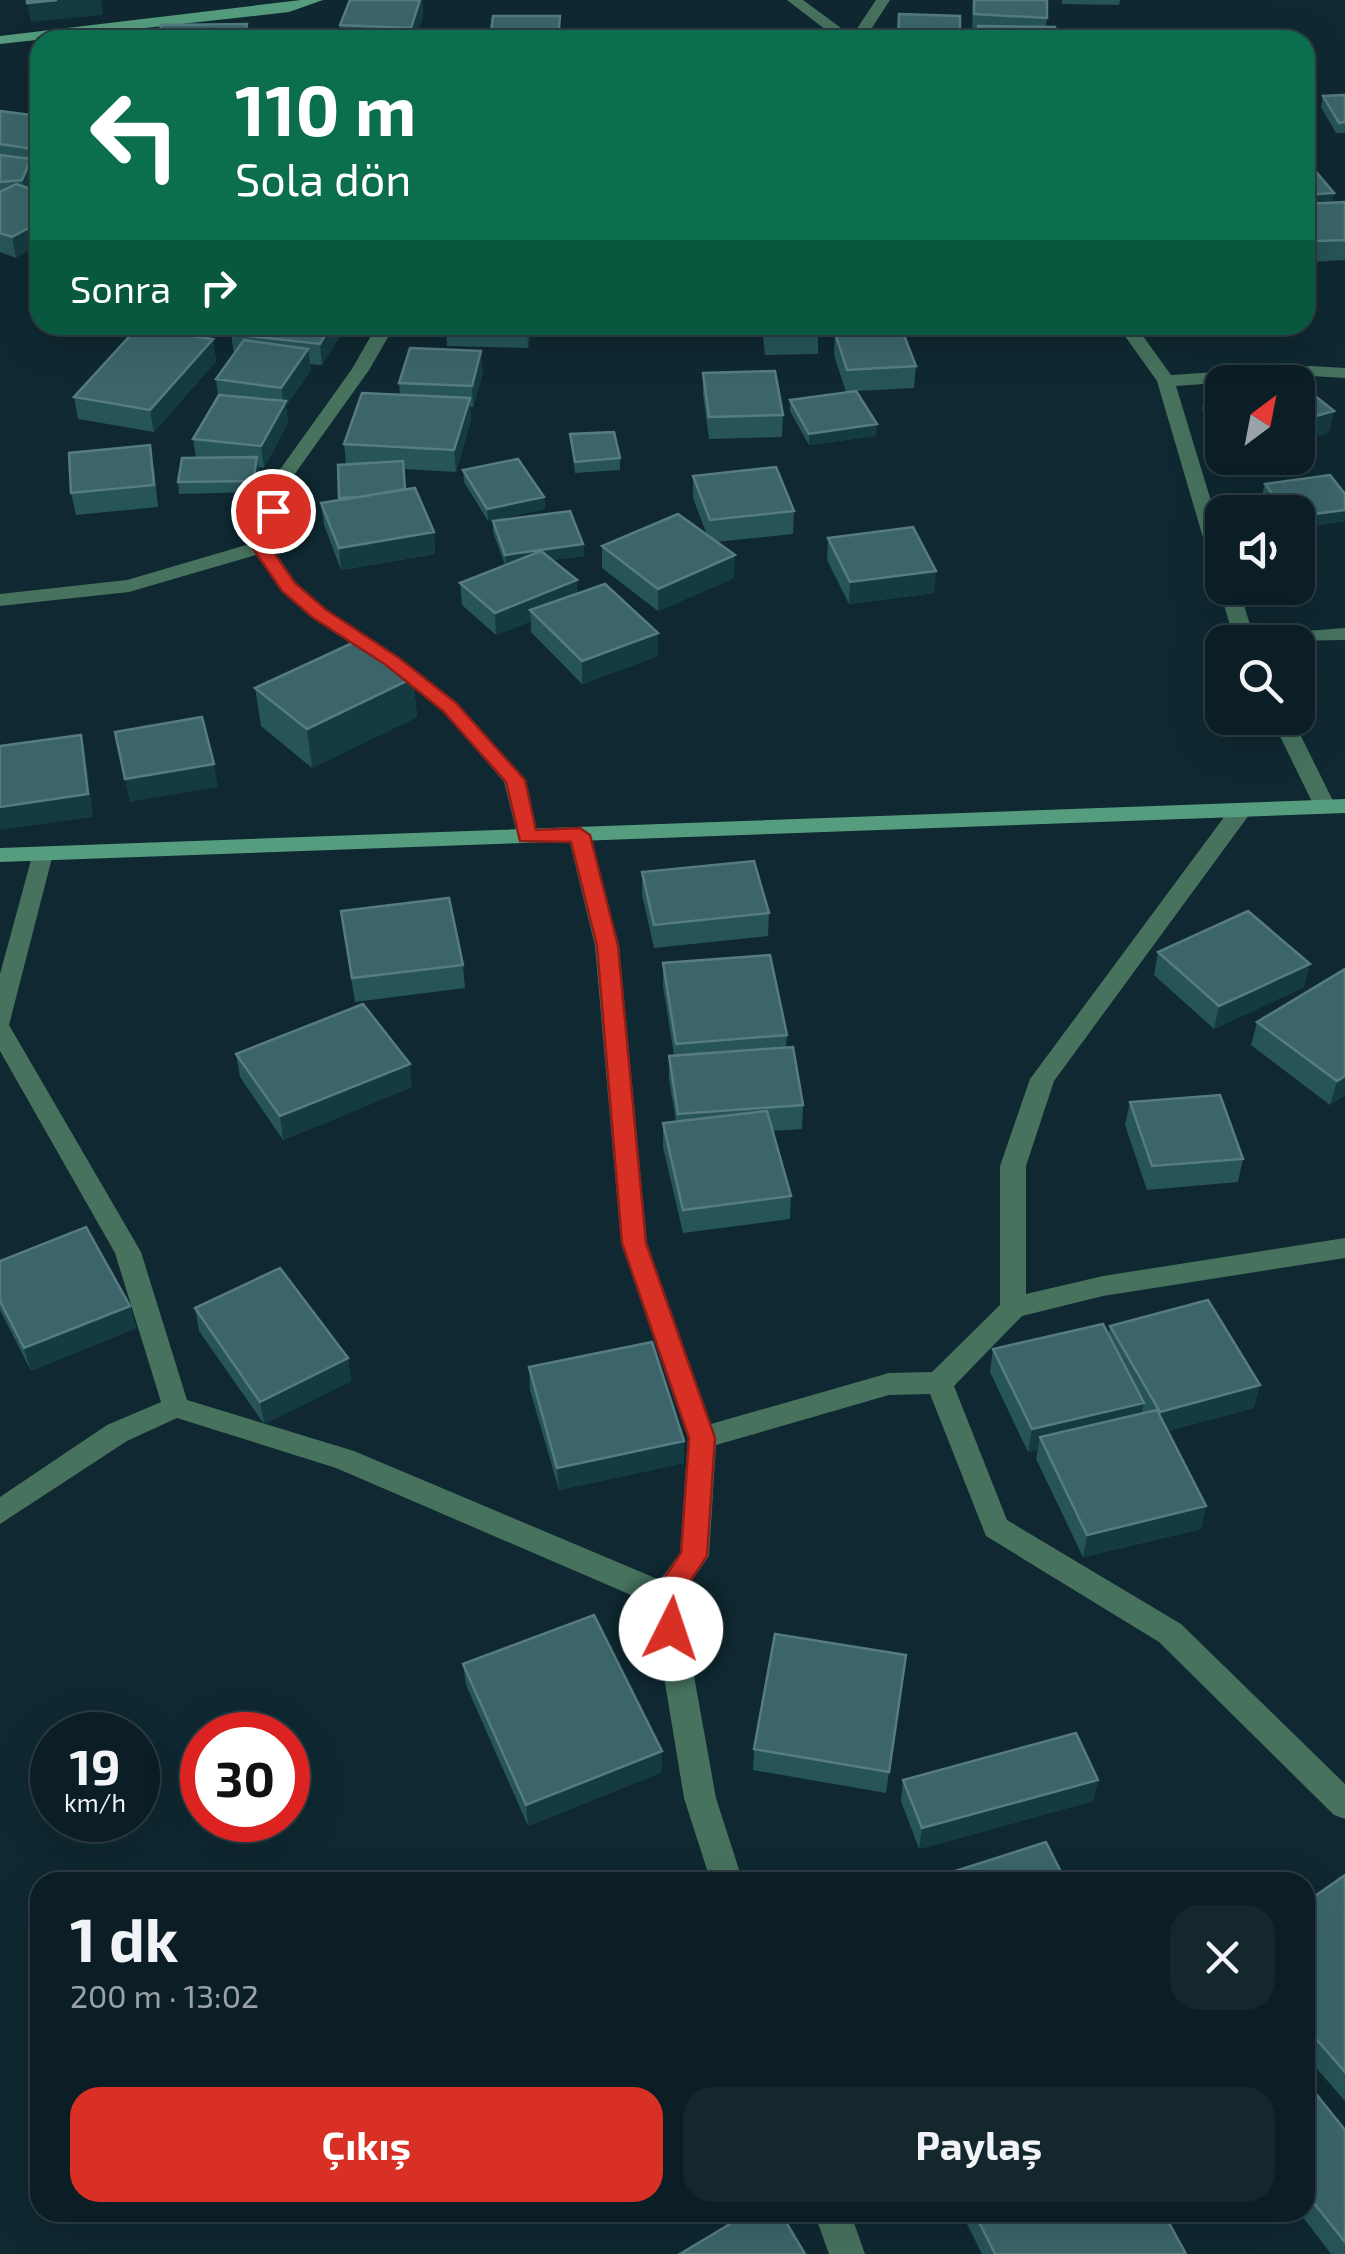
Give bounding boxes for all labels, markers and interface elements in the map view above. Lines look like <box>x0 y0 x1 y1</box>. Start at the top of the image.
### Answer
text: 110 m <box>235 66 416 150</box>
icon: left <box>70 70 200 200</box>
text: Sola dön <box>235 151 411 205</box>
icon: right <box>191 260 246 315</box>
text: Sonra <box>70 265 171 311</box>
north arrow <box>1205 365 1315 475</box>
map controls <box>1205 365 1315 735</box>
pin <box>231 469 316 554</box>
icon: arrive <box>246 484 301 539</box>
button: sound <box>1205 495 1315 605</box>
button: search <box>1205 625 1315 735</box>
position arrow <box>619 1577 723 1681</box>
speed limit sign: 30 <box>180 1712 310 1842</box>
text: 19 <box>69 1735 121 1795</box>
text: km/h <box>64 1787 126 1817</box>
text: 1 dk <box>70 1902 178 1974</box>
button: close <box>1170 1905 1275 2010</box>
text: 200 m · 13:02 <box>70 1976 259 2014</box>
button: Çıkış <box>70 2087 663 2202</box>
button: Paylaş <box>683 2087 1275 2202</box>

